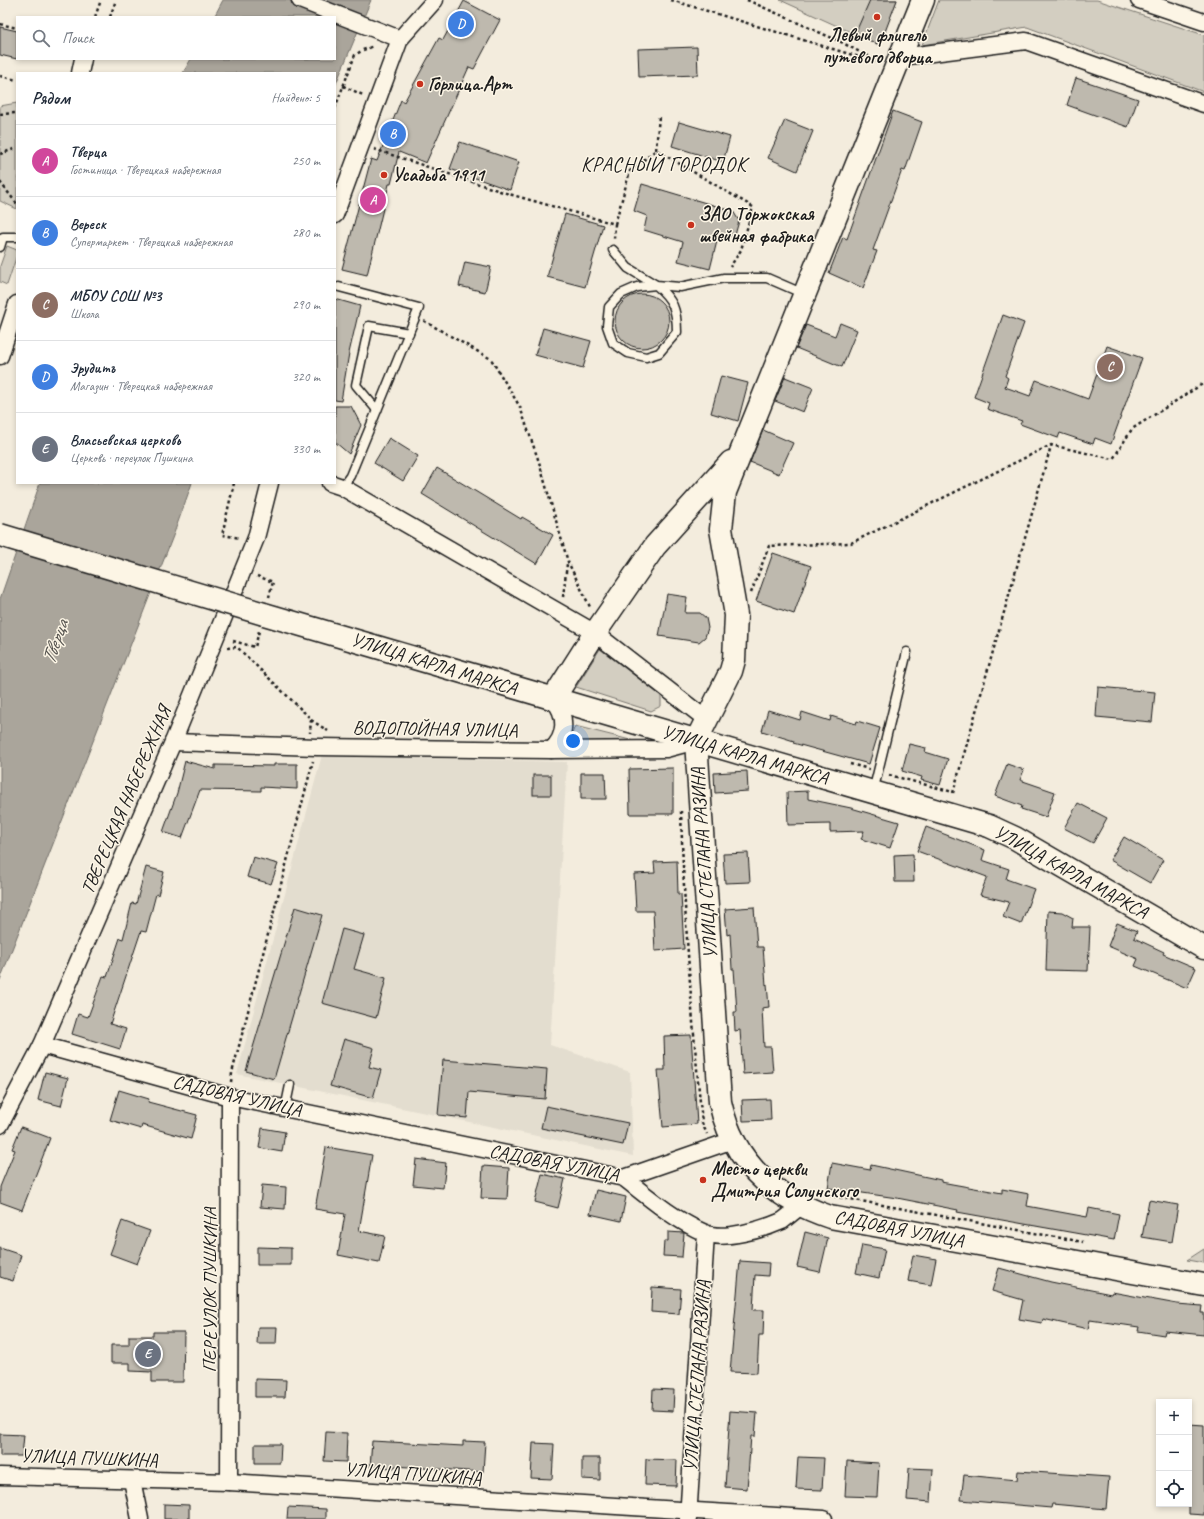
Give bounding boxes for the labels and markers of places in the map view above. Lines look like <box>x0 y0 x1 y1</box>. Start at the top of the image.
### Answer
pin: D <box>448 9 474 39</box>
marker: Левый флигель путевого дворца <box>872 12 882 22</box>
place label: Левый флигель путевого дворца <box>822 23 933 69</box>
place label: Горлица.Арт <box>428 72 514 96</box>
marker: Горлица.Арт <box>415 79 425 89</box>
pin: B <box>380 119 406 149</box>
place label: Усадьба 1911 <box>392 163 487 187</box>
marker: Усадьба 1911 <box>379 170 389 180</box>
pin: A <box>360 185 386 215</box>
place label: ЗАО Торжокская швейная фабрика <box>699 202 815 248</box>
marker: ЗАО Торжокская швейная фабрика <box>686 220 696 230</box>
pin: C <box>1097 352 1123 382</box>
place label: Место церкви Дмитрия Солунского <box>711 1157 859 1203</box>
marker: Место церкви Дмитрия Солунского <box>698 1175 708 1185</box>
pin: E <box>135 1339 161 1369</box>

